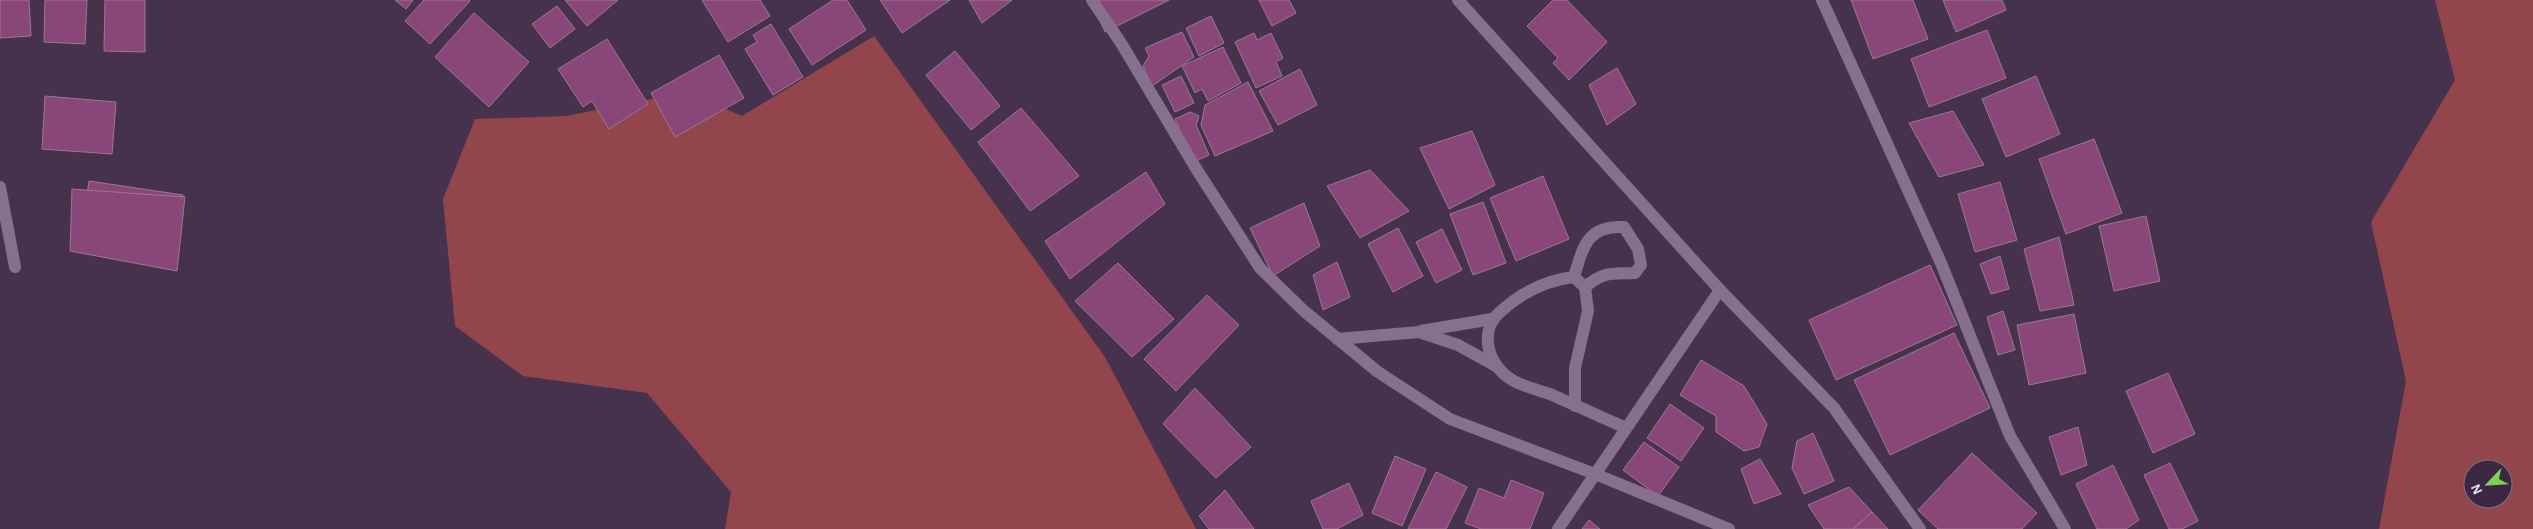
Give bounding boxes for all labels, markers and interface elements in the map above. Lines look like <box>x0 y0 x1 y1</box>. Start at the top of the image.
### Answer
north arrow <box>2463 459 2513 509</box>
text: N <box>2469 482 2486 496</box>

